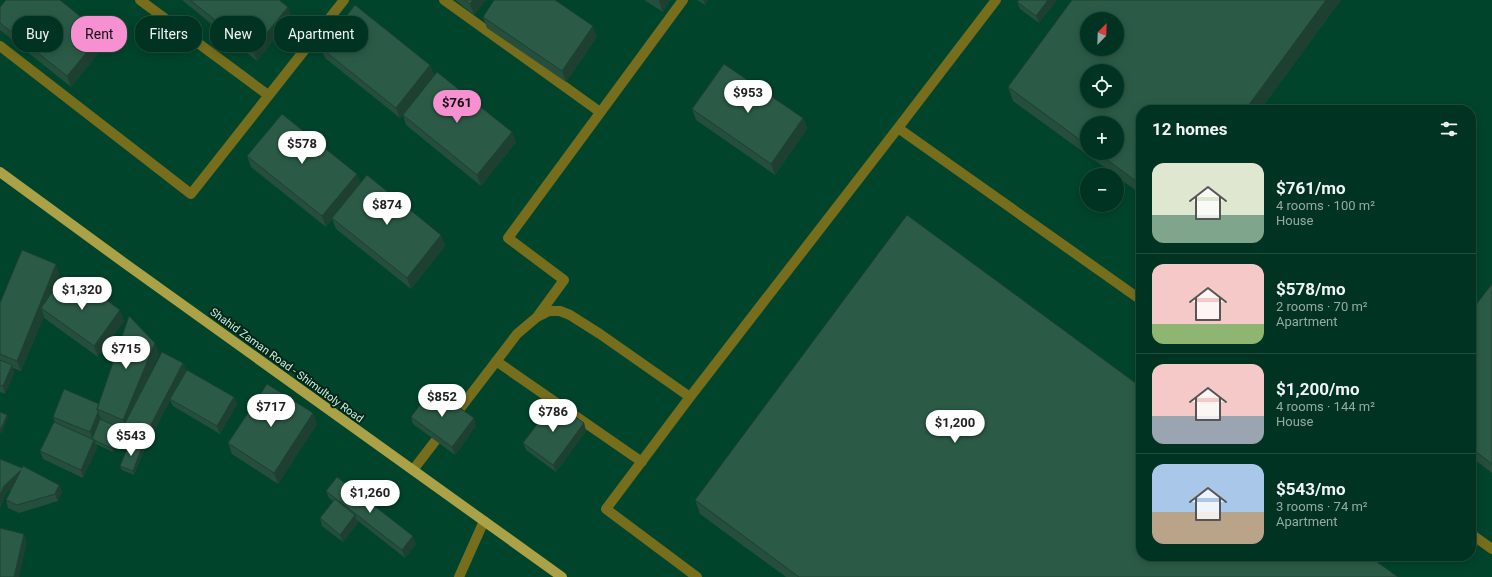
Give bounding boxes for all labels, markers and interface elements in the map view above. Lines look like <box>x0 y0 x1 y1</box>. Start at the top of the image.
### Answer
north arrow <box>1080 12 1124 56</box>
map controls <box>1080 12 1124 212</box>
chip: Buy <box>12 16 63 52</box>
chip: Rent <box>71 16 127 52</box>
chip: Filters <box>135 16 202 52</box>
chip: New <box>210 16 266 52</box>
chip: Apartment <box>274 16 368 52</box>
button: locate <box>1080 64 1124 108</box>
pin: $953 <box>724 80 772 114</box>
text: $953 <box>733 85 763 100</box>
pin: $761 <box>433 90 481 124</box>
text: $761 <box>442 95 472 110</box>
button: + <box>1080 116 1124 160</box>
icon: filters <box>1438 118 1460 140</box>
text: 12 homes <box>1152 119 1228 139</box>
pin: $578 <box>278 131 326 165</box>
text: $578 <box>287 136 317 151</box>
button: − <box>1080 168 1124 212</box>
text: $761/mo <box>1276 178 1346 198</box>
icon: home <box>1184 179 1232 227</box>
pin: $874 <box>363 192 411 226</box>
text: $874 <box>372 197 402 212</box>
text: 4 rooms · 100 m² <box>1276 198 1375 213</box>
text: House <box>1276 213 1313 228</box>
pin: $1,320 <box>49 277 115 311</box>
text: $578/mo <box>1276 279 1346 299</box>
icon: home <box>1184 280 1232 328</box>
text: $1,320 <box>62 282 102 297</box>
text: 2 rooms · 70 m² <box>1276 299 1368 314</box>
street label: Shahid Zaman Road - Shimultoly Road <box>208 305 366 425</box>
text: Apartment <box>1276 314 1338 329</box>
pin: $715 <box>102 336 150 370</box>
text: $715 <box>111 341 141 356</box>
text: $1,200/mo <box>1276 379 1360 399</box>
icon: home <box>1184 380 1232 428</box>
pin: $852 <box>418 384 466 418</box>
text: $852 <box>427 389 457 404</box>
pin: $717 <box>247 394 295 428</box>
text: $717 <box>256 399 286 414</box>
pin: $786 <box>529 399 577 433</box>
text: 4 rooms · 144 m² <box>1276 399 1375 414</box>
text: $786 <box>538 404 568 419</box>
pin: $1,200 <box>922 410 988 444</box>
text: House <box>1276 414 1313 429</box>
text: $1,200 <box>935 415 975 430</box>
pin: $543 <box>107 423 155 457</box>
text: $543 <box>116 428 146 443</box>
text: $543/mo <box>1276 479 1346 499</box>
pin: $1,260 <box>337 480 403 514</box>
icon: home <box>1184 480 1232 528</box>
text: $1,260 <box>350 485 390 500</box>
text: 3 rooms · 74 m² <box>1276 499 1368 514</box>
text: Apartment <box>1276 514 1338 529</box>

